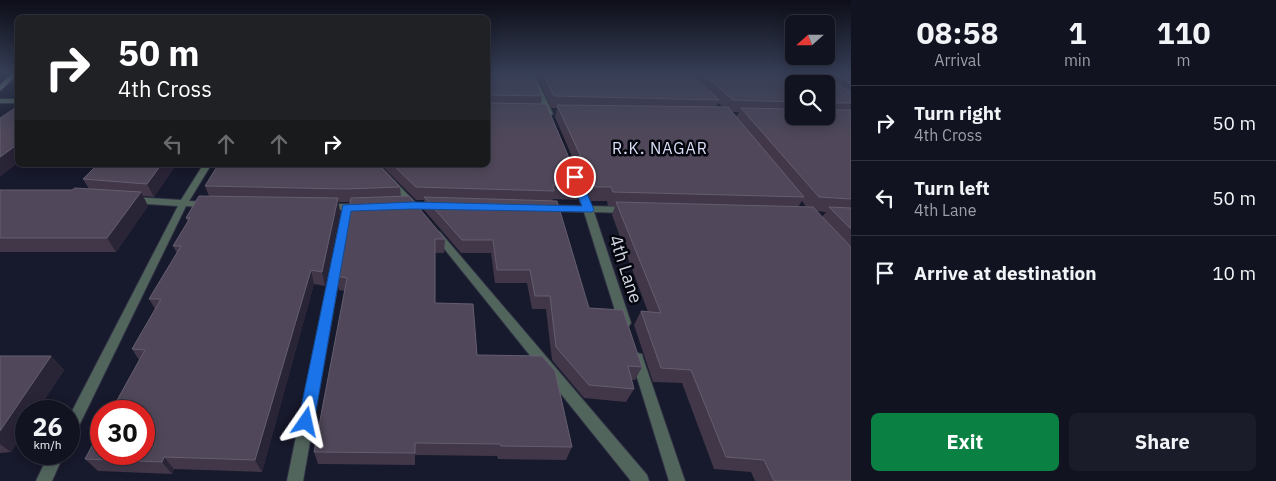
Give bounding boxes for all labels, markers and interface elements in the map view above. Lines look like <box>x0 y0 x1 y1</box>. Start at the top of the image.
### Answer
text: 08:58 <box>917 13 998 52</box>
text: 1 <box>1068 13 1086 52</box>
text: 110 <box>1156 13 1210 52</box>
north arrow <box>785 15 835 65</box>
map controls <box>785 15 835 125</box>
text: 50 m <box>118 30 200 76</box>
icon: right <box>35 35 100 100</box>
text: Arrival <box>934 50 981 70</box>
text: min <box>1064 50 1091 70</box>
text: m <box>1176 50 1190 70</box>
text: 4th Cross <box>118 74 212 103</box>
button: search <box>785 75 835 125</box>
text: Turn right <box>914 101 1001 125</box>
icon: right <box>871 109 899 137</box>
text: 50 m <box>1212 111 1256 135</box>
text: 4th Cross <box>914 125 982 145</box>
icon: left <box>159 130 187 158</box>
icon: ahead <box>212 130 240 158</box>
icon: ahead <box>265 130 293 158</box>
icon: right <box>318 130 346 158</box>
district label: R.K. NAGAR <box>612 138 708 158</box>
pin <box>554 156 596 198</box>
icon: arrive <box>561 163 589 191</box>
text: Turn left <box>914 176 990 200</box>
icon: left <box>871 184 899 212</box>
text: 50 m <box>1212 186 1256 210</box>
text: 4th Lane <box>914 200 977 220</box>
street label: 4th Lane <box>604 232 648 306</box>
icon: arrive <box>871 259 899 287</box>
text: Arrive at destination <box>914 261 1097 285</box>
text: 10 m <box>1212 261 1256 285</box>
position arrow <box>279 395 331 447</box>
speed limit sign: 30 <box>90 400 155 465</box>
text: 26 <box>32 410 63 443</box>
button: Exit <box>871 413 1059 471</box>
button: Share <box>1069 413 1256 471</box>
text: km/h <box>33 437 62 452</box>

